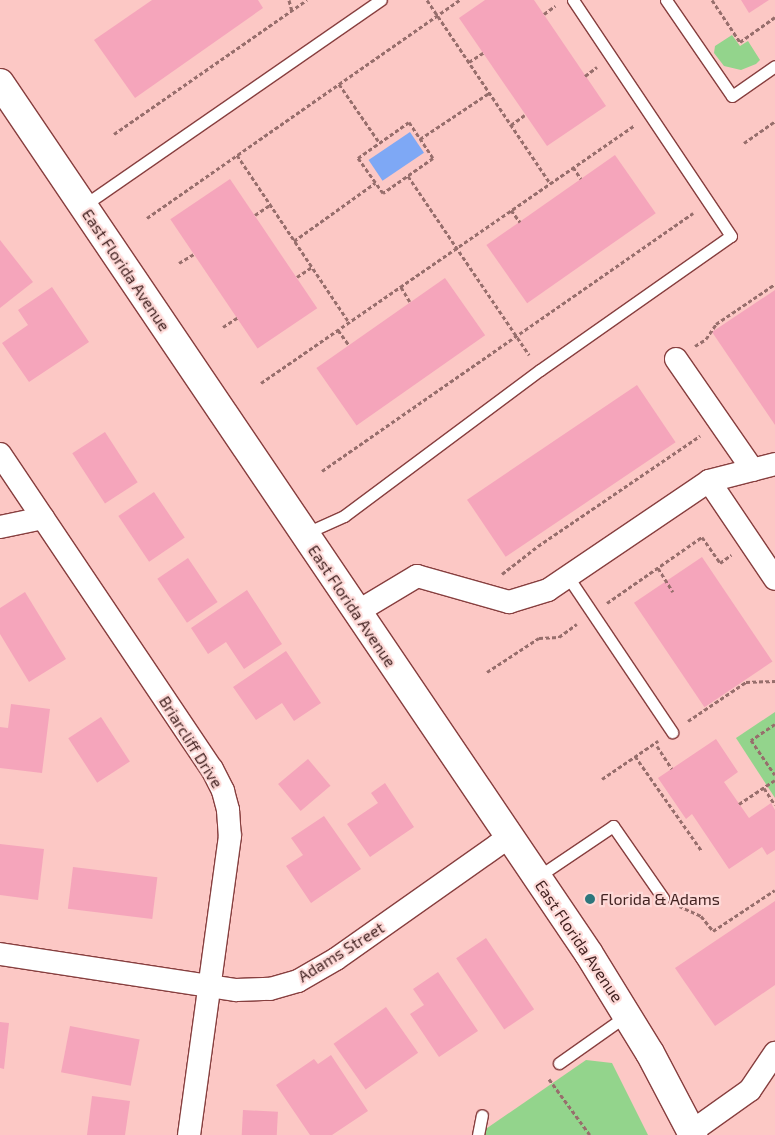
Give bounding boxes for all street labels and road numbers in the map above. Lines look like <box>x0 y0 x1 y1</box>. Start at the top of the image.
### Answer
street label: East Florida Avenue <box>78 205 174 335</box>
street label: East Florida Avenue <box>304 541 400 671</box>
street label: Briarcliff Drive <box>155 692 227 792</box>
street label: East Florida Avenue <box>531 876 627 1006</box>
street label: Adams Street <box>294 918 388 986</box>

